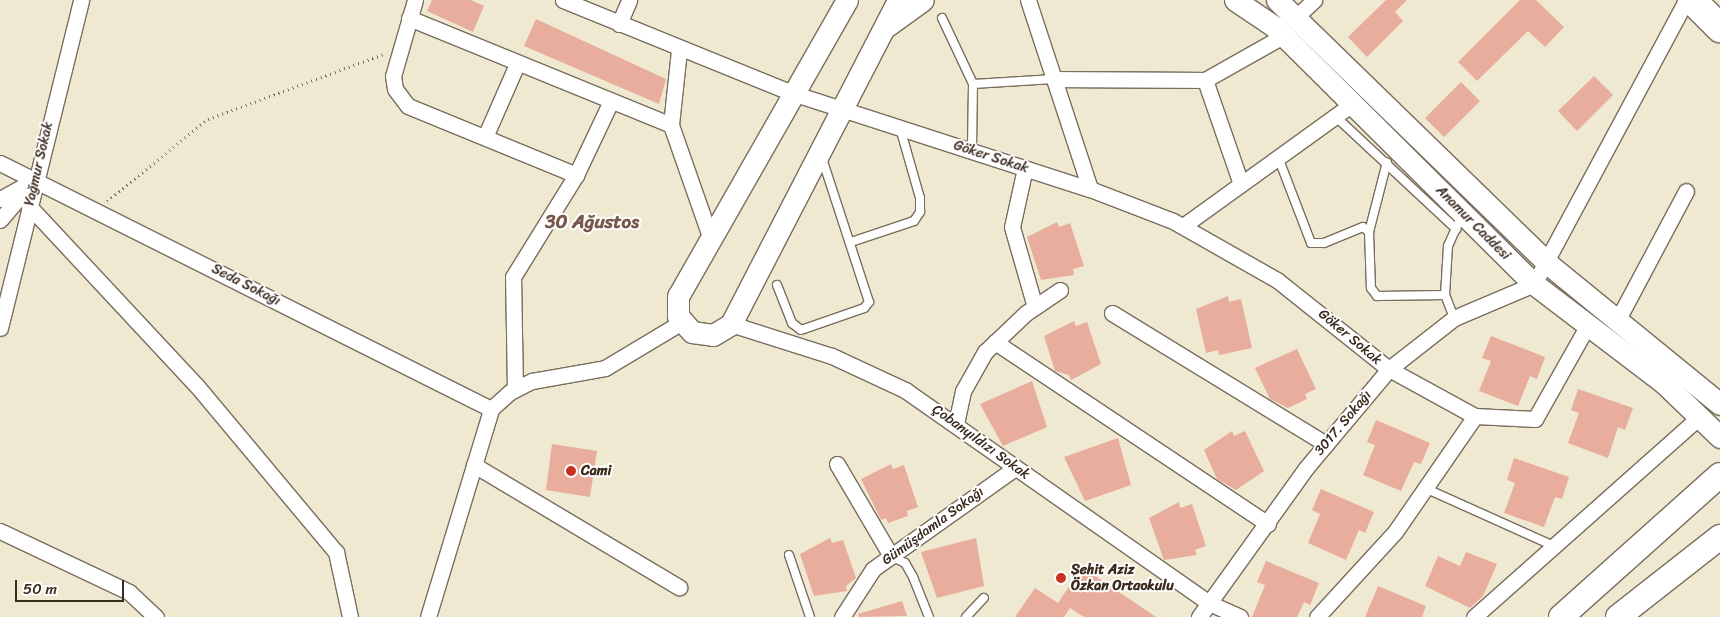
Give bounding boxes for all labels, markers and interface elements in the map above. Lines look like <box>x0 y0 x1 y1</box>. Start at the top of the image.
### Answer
street label: Yağmur Sokak <box>21 120 57 208</box>
street label: Göker Sokak <box>951 137 1031 177</box>
street label: Anamur Caddesi <box>1432 182 1514 264</box>
district label: 30 Ağustos <box>545 211 639 233</box>
street label: Seda Sokağı <box>209 260 283 310</box>
street label: Göker Sokak <box>1315 306 1385 368</box>
street label: 3017. Sokağı <box>1311 387 1375 459</box>
street label: Çobanyıldızı Sokak <box>929 401 1033 483</box>
place label: Cami <box>581 463 611 479</box>
marker: Cami <box>565 465 577 477</box>
street label: Gümüşdamla Sokağı <box>879 483 987 569</box>
place label: Şehit Aziz Özkan Ortaokulu <box>1071 562 1174 594</box>
scale bar <box>18 570 126 602</box>
marker: Şehit Aziz Özkan Ortaokulu <box>1055 572 1067 584</box>
text: 50 m <box>23 576 57 602</box>

